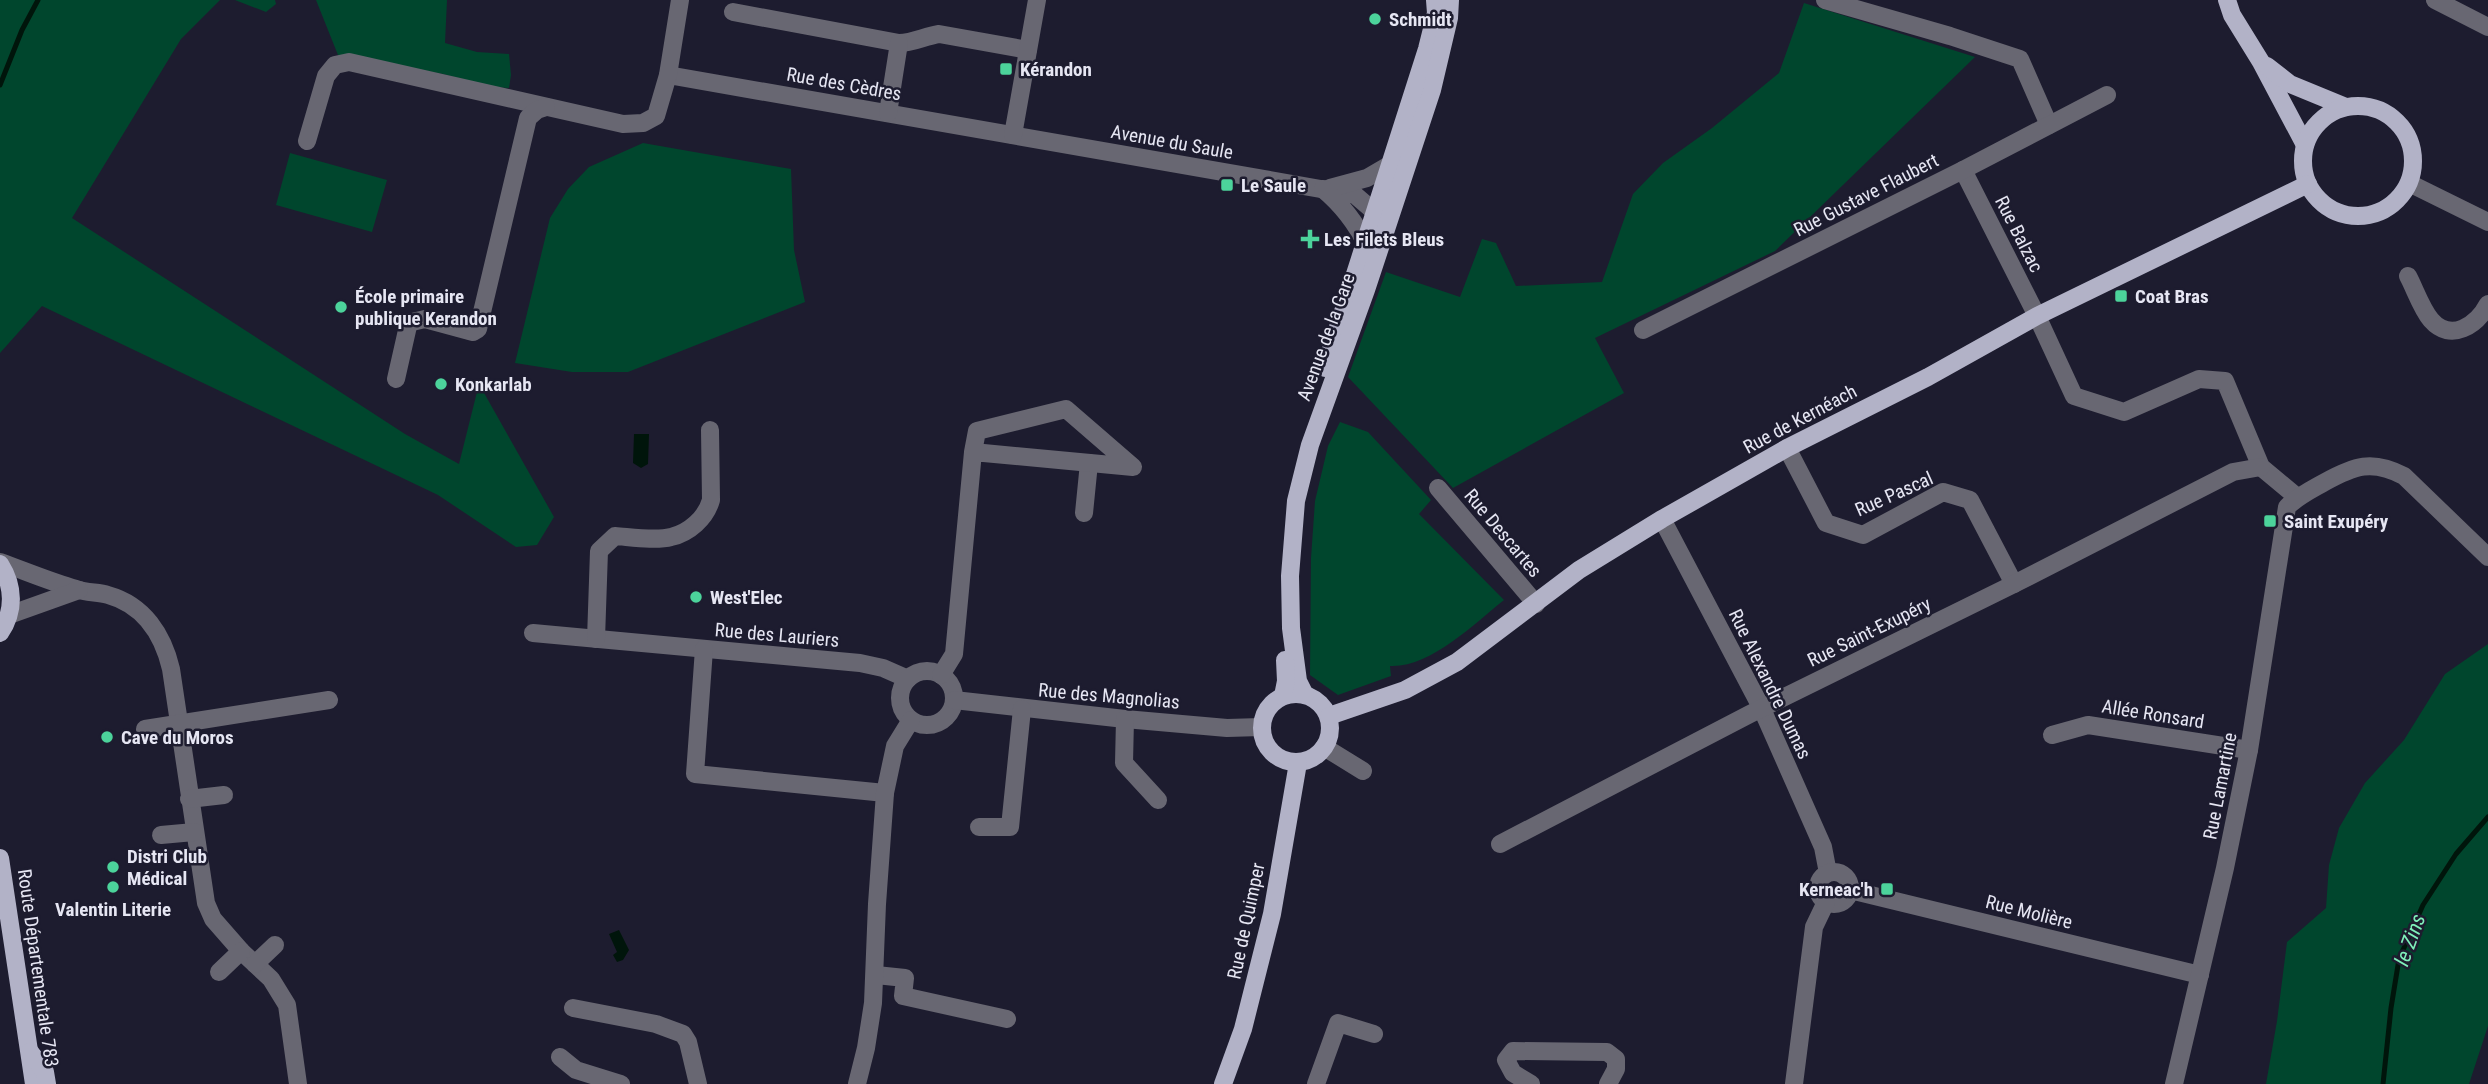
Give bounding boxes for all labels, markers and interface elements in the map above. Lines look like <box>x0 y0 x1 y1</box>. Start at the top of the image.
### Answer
place label: Schmidt <box>1389 8 1452 31</box>
marker: Schmidt <box>1367 11 1383 27</box>
place label: Kérandon <box>1020 58 1092 81</box>
marker: Kérandon <box>998 61 1014 77</box>
street label: Rue des Cèdres <box>785 63 903 105</box>
street label: Avenue du Saule <box>1109 120 1235 164</box>
street label: Rue Gustave Flaubert <box>1790 149 1942 241</box>
place label: Le Saule <box>1241 174 1306 197</box>
marker: Le Saule <box>1219 177 1235 193</box>
street label: Rue Balzac <box>1990 192 2048 276</box>
place label: Les Filets Bleus <box>1324 228 1444 251</box>
marker: Les Filets Bleus <box>1302 231 1318 247</box>
street label: Avenue de la Gare <box>1292 270 1360 404</box>
place label: École primaire publique Kerandon <box>355 285 497 330</box>
place label: Coat Bras <box>2135 285 2209 308</box>
marker: Coat Bras <box>2113 288 2129 304</box>
marker: École primaire publique Kerandon <box>333 299 349 315</box>
place label: Konkarlab <box>455 373 532 396</box>
marker: Konkarlab <box>433 376 449 392</box>
street label: Rue de Kernéach <box>1739 379 1861 459</box>
street label: Rue Pascal <box>1851 467 1937 521</box>
street label: Rue Descartes <box>1459 484 1547 582</box>
place label: Saint Exupéry <box>2284 510 2389 533</box>
marker: Saint Exupéry <box>2262 513 2278 529</box>
place label: West'Elec <box>710 586 783 609</box>
marker: West'Elec <box>688 589 704 605</box>
street label: Rue Saint-Exupéry <box>1804 592 1935 672</box>
street label: Rue Alexandre Dumas <box>1724 605 1816 763</box>
street label: Rue des Lauriers <box>714 618 840 652</box>
street label: Rue des Magnolias <box>1037 678 1181 714</box>
street label: Allée Ronsard <box>2100 695 2206 733</box>
place label: Cave du Moros <box>121 726 234 749</box>
marker: Cave du Moros <box>99 729 115 745</box>
street label: Rue Lamartine <box>2198 731 2242 841</box>
place label: Distri Club Médical <box>127 845 207 890</box>
marker: Distri Club Médical <box>105 859 121 875</box>
street label: Rue de Quimper <box>1222 860 1270 981</box>
street label: Route Départementale 783 <box>13 868 63 1068</box>
place label: Kerneac'h <box>1799 878 1873 901</box>
marker: Valentin Literie <box>105 879 121 895</box>
marker: Kerneac'h <box>1879 881 1895 897</box>
street label: Rue Molière <box>1983 890 2075 934</box>
place label: Valentin Literie <box>55 898 171 921</box>
water label: le Zins <box>2390 911 2430 969</box>

